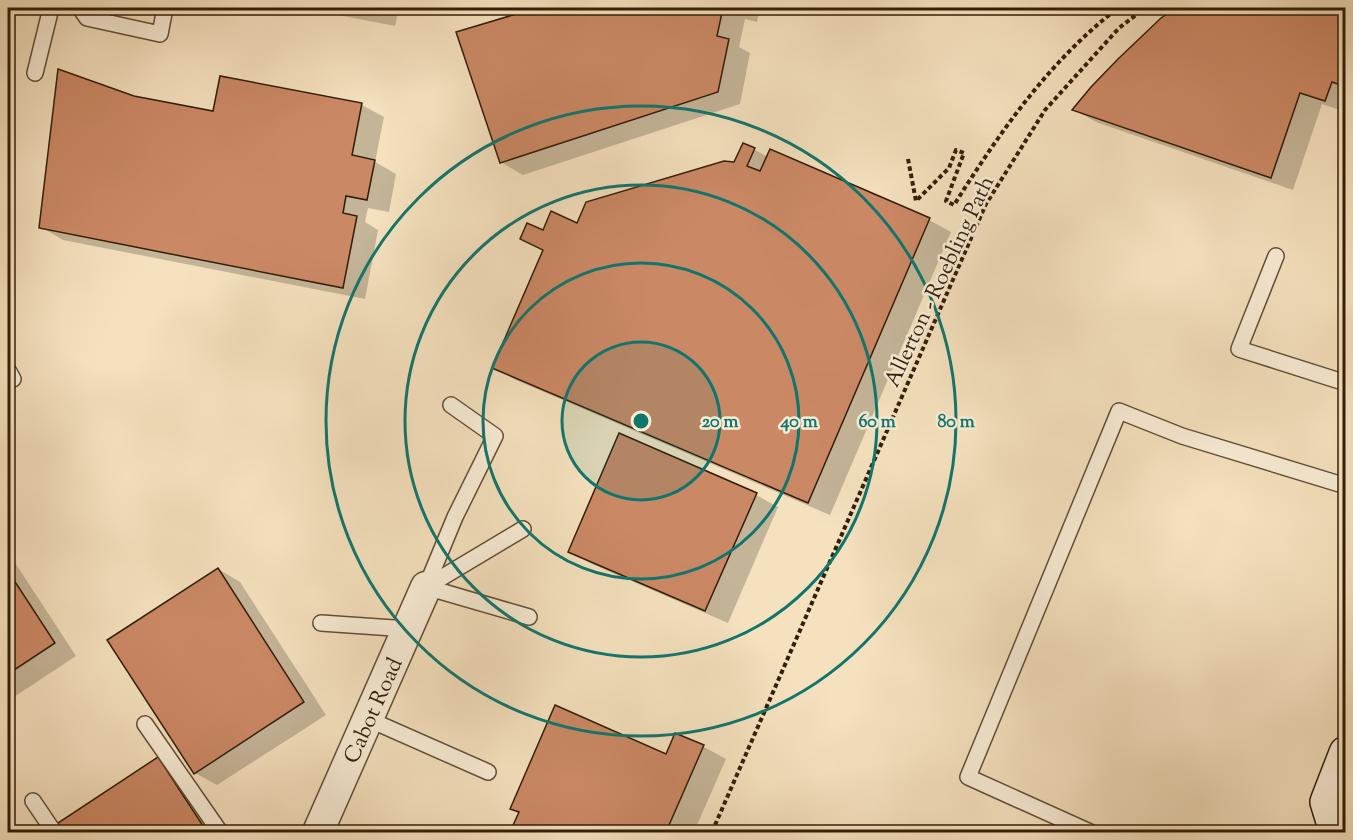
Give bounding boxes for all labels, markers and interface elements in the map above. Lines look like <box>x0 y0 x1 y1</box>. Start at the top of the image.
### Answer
street label: Allerton - Roebling Path <box>878 171 1004 393</box>
text: 20 m <box>702 410 738 436</box>
text: 40 m <box>779 410 818 436</box>
text: 60 m <box>858 410 896 436</box>
text: 80 m <box>937 410 975 436</box>
centre of rings <box>631 411 651 431</box>
street label: Cabot Road <box>337 653 412 769</box>

